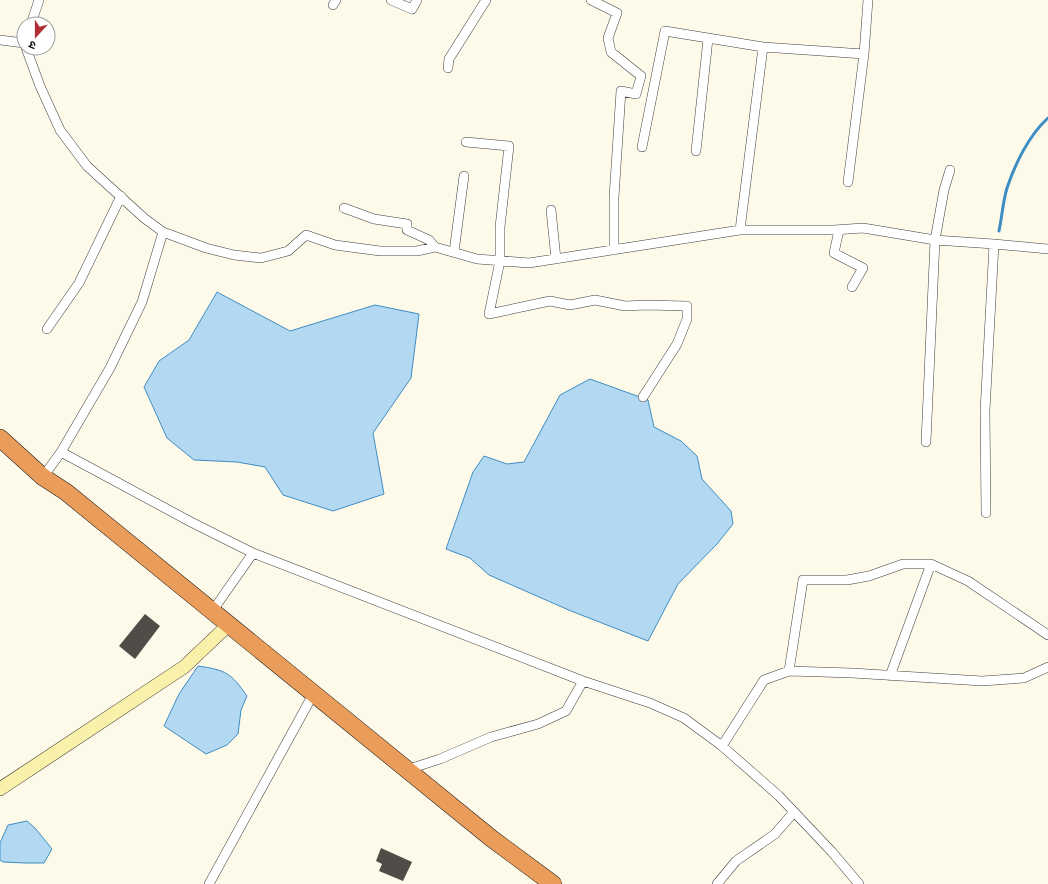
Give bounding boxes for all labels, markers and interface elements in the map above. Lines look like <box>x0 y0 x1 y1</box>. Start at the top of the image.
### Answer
north arrow <box>16 16 56 56</box>
text: उ <box>26 36 39 54</box>

